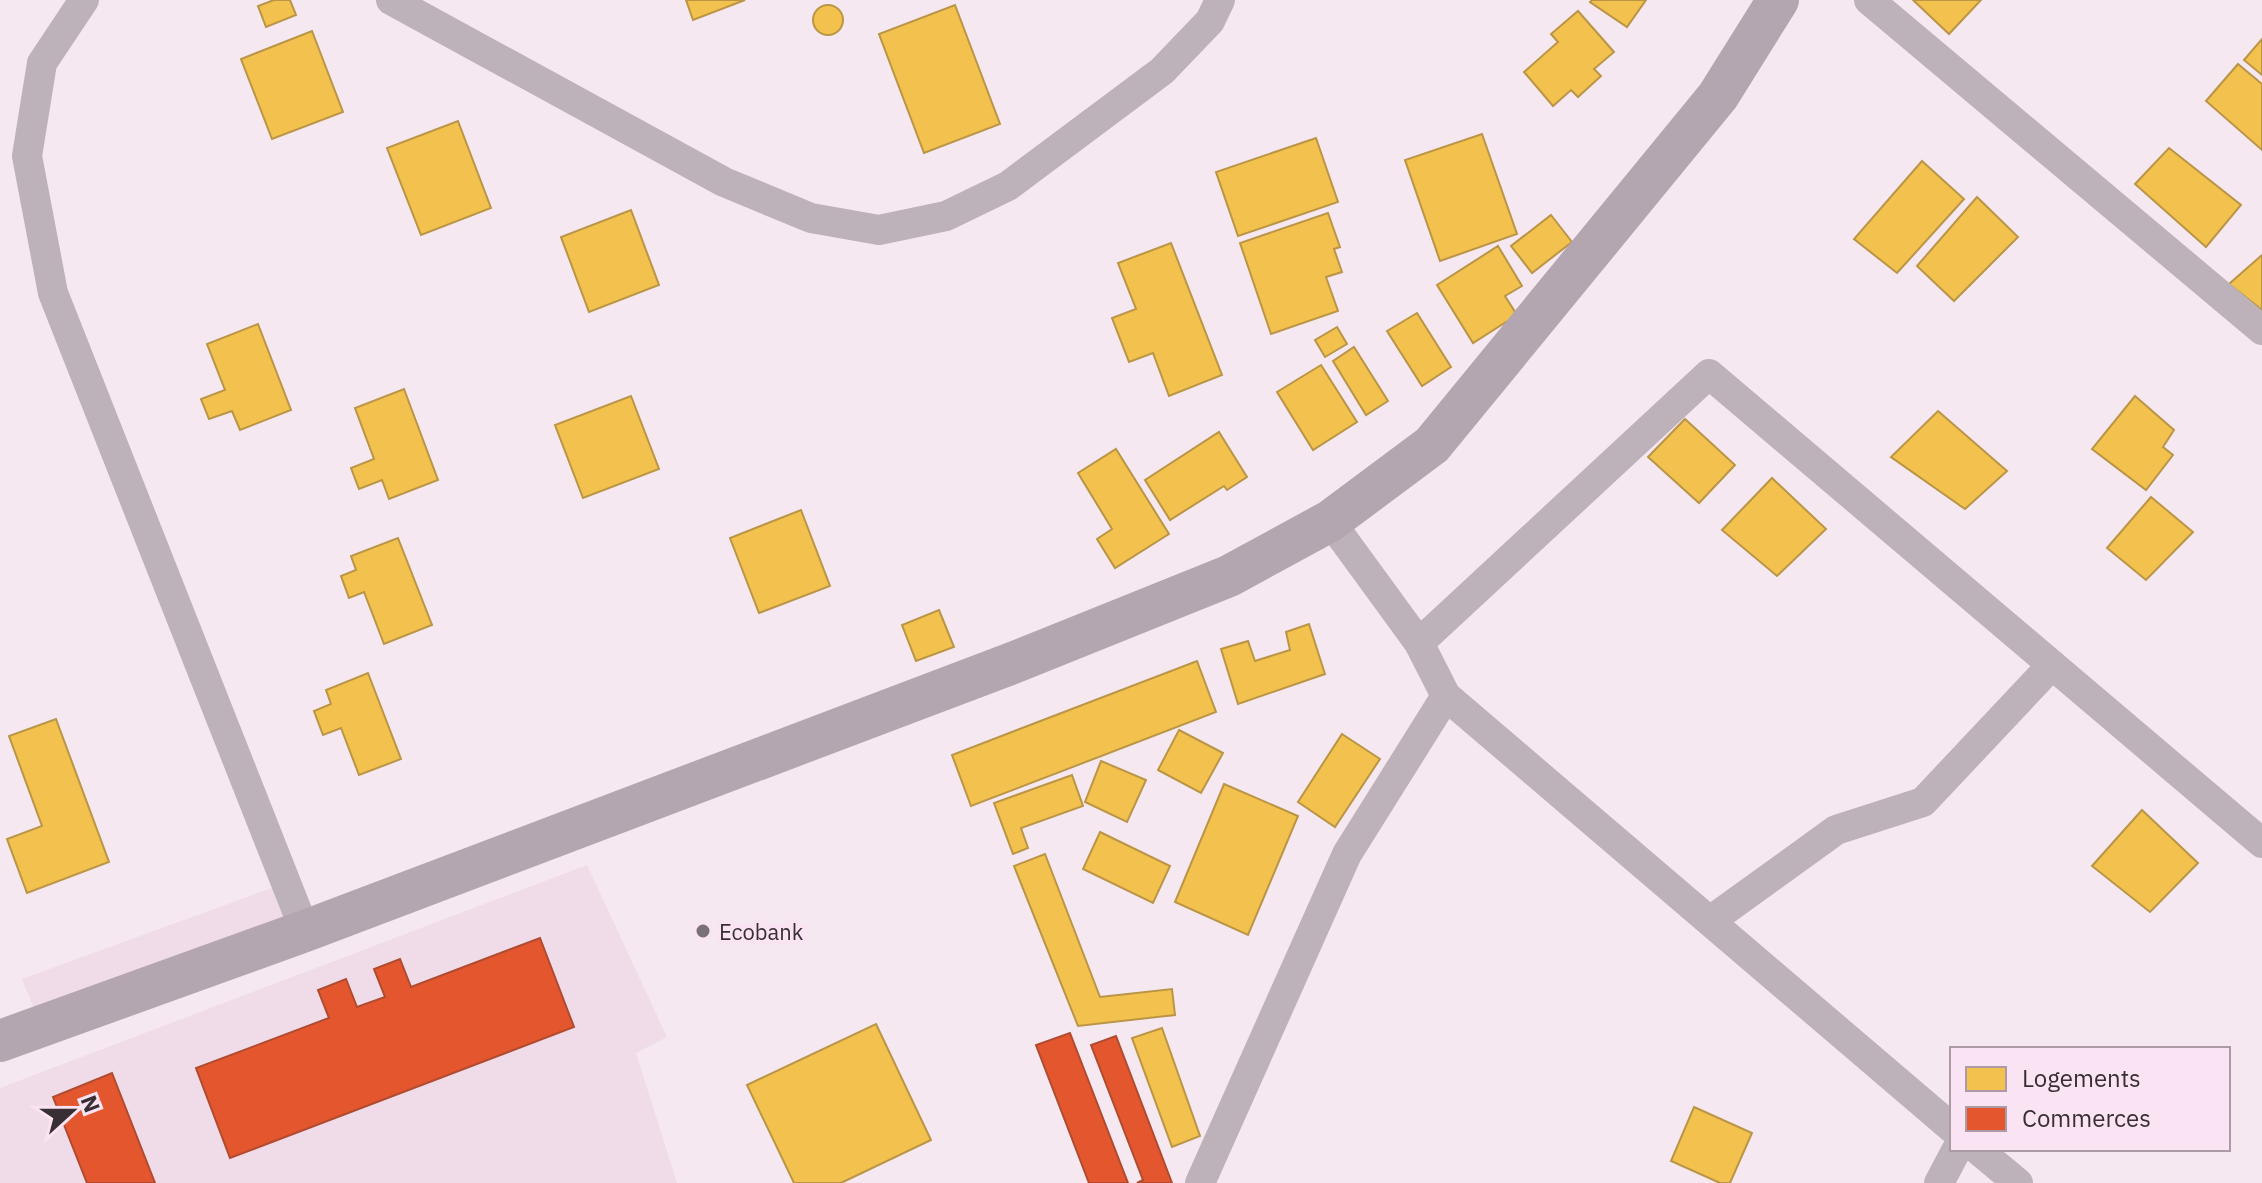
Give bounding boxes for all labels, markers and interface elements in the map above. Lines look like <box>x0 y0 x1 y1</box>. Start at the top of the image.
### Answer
place label: Ecobank <box>719 917 804 946</box>
marker: Ecobank <box>694 922 712 940</box>
legend <box>1950 1047 2230 1151</box>
text: Logements <box>2022 1062 2141 1094</box>
north arrow <box>32 1071 112 1151</box>
text: N <box>75 1091 108 1116</box>
text: Commerces <box>2022 1102 2151 1134</box>

